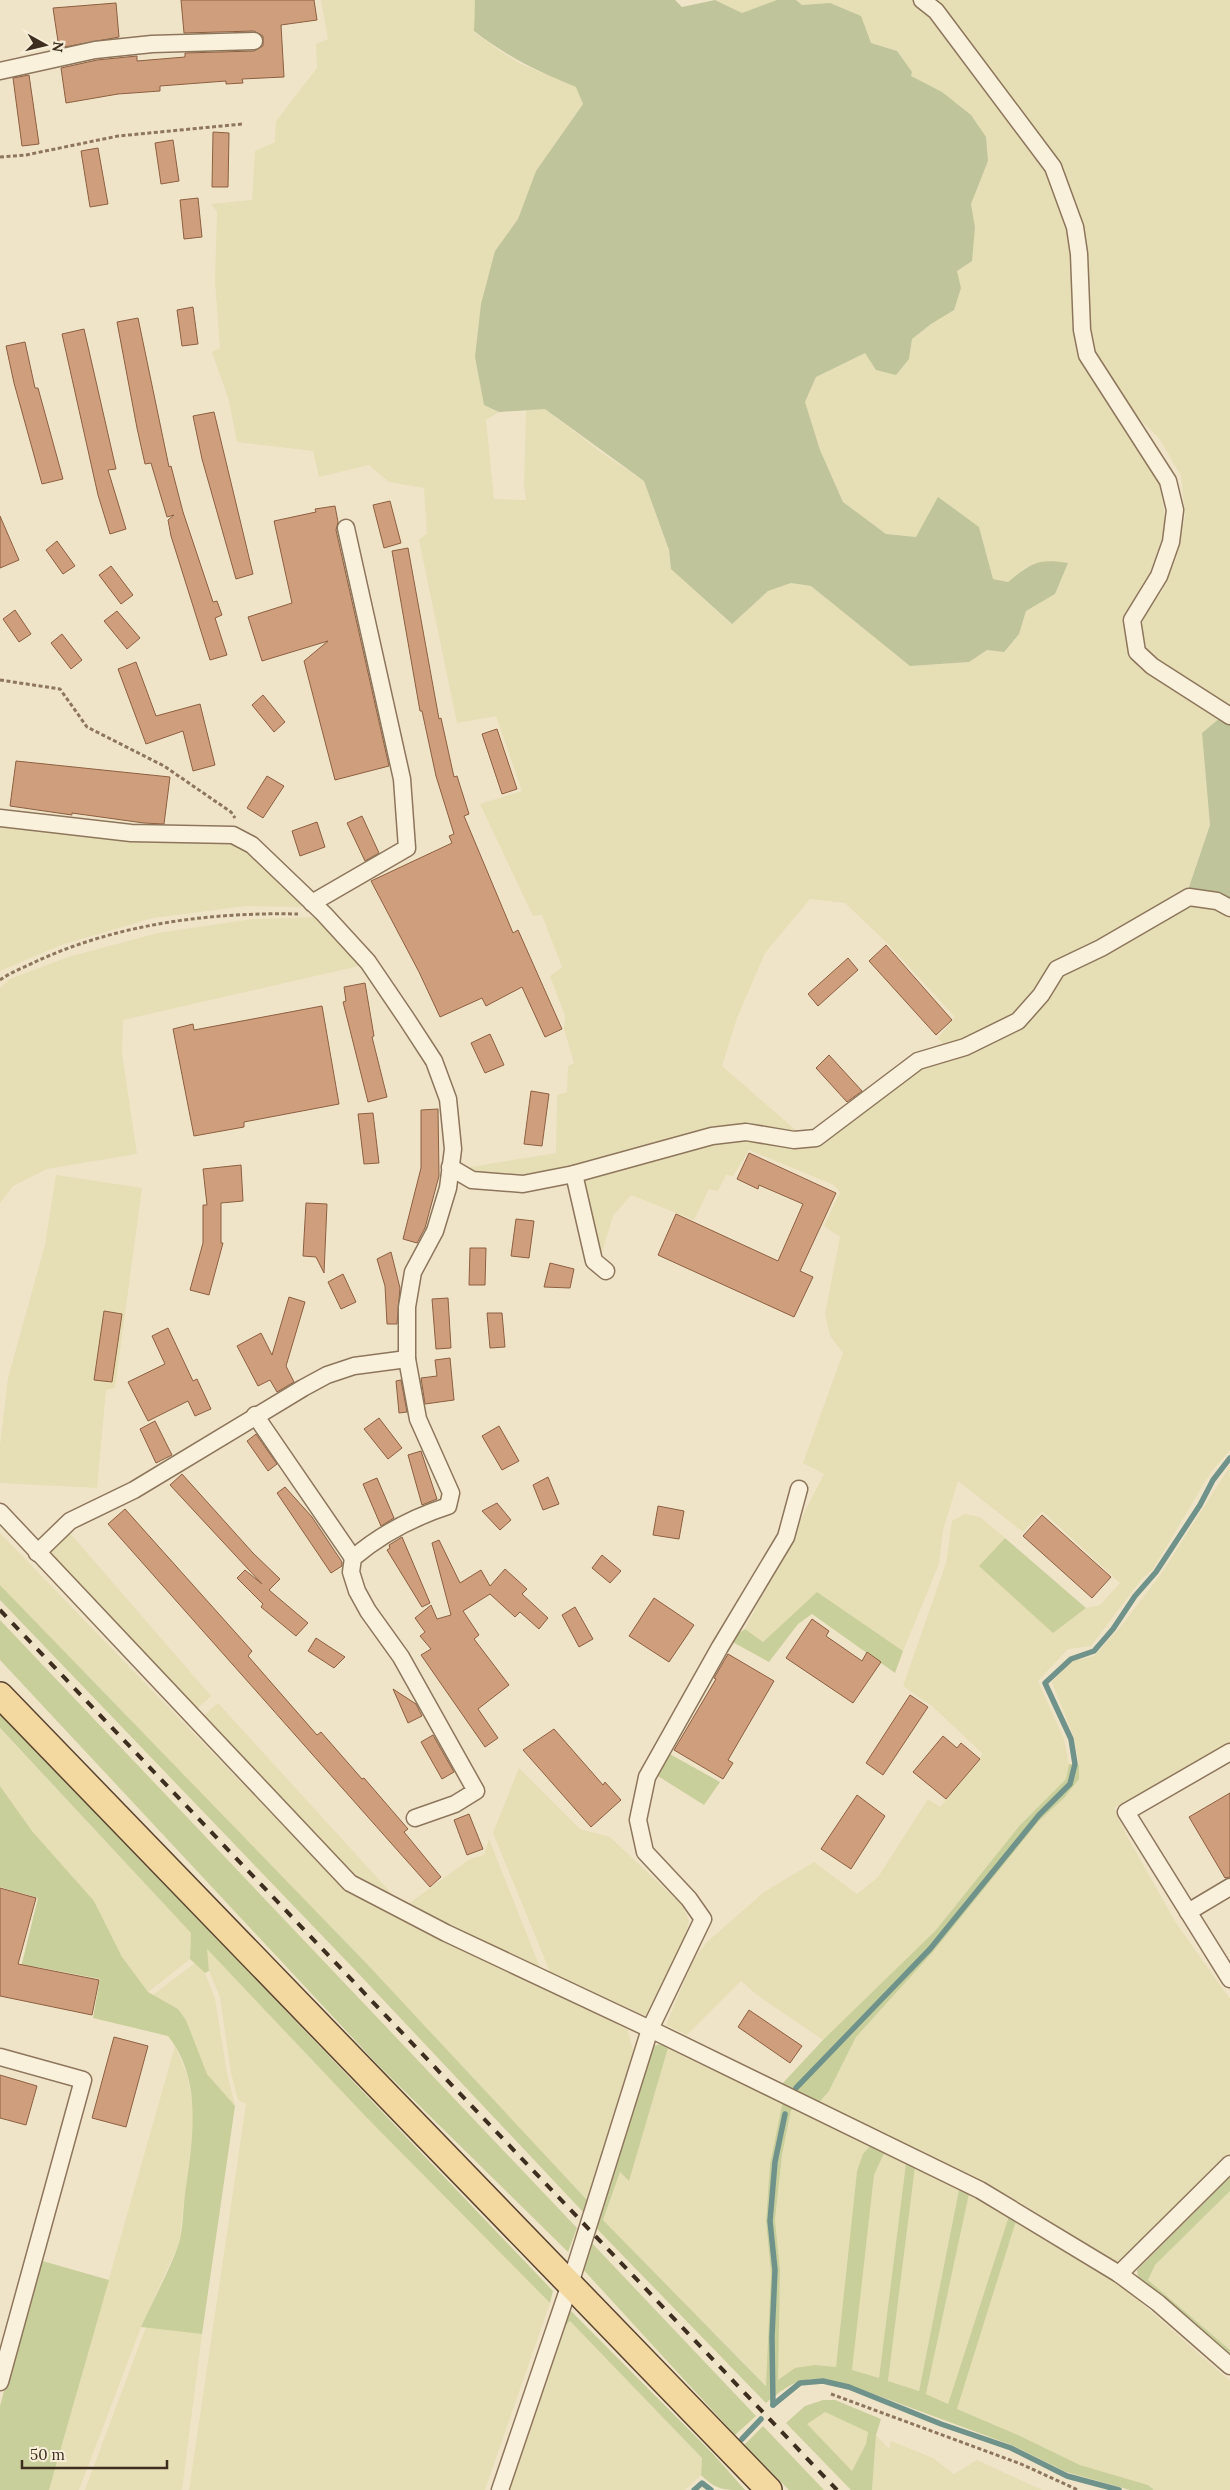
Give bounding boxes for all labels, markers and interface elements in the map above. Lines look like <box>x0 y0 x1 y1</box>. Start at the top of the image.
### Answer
north arrow <box>20 20 70 70</box>
text: N <box>48 40 68 54</box>
scale bar <box>22 2438 168 2470</box>
text: 50 m <box>30 2445 65 2464</box>

